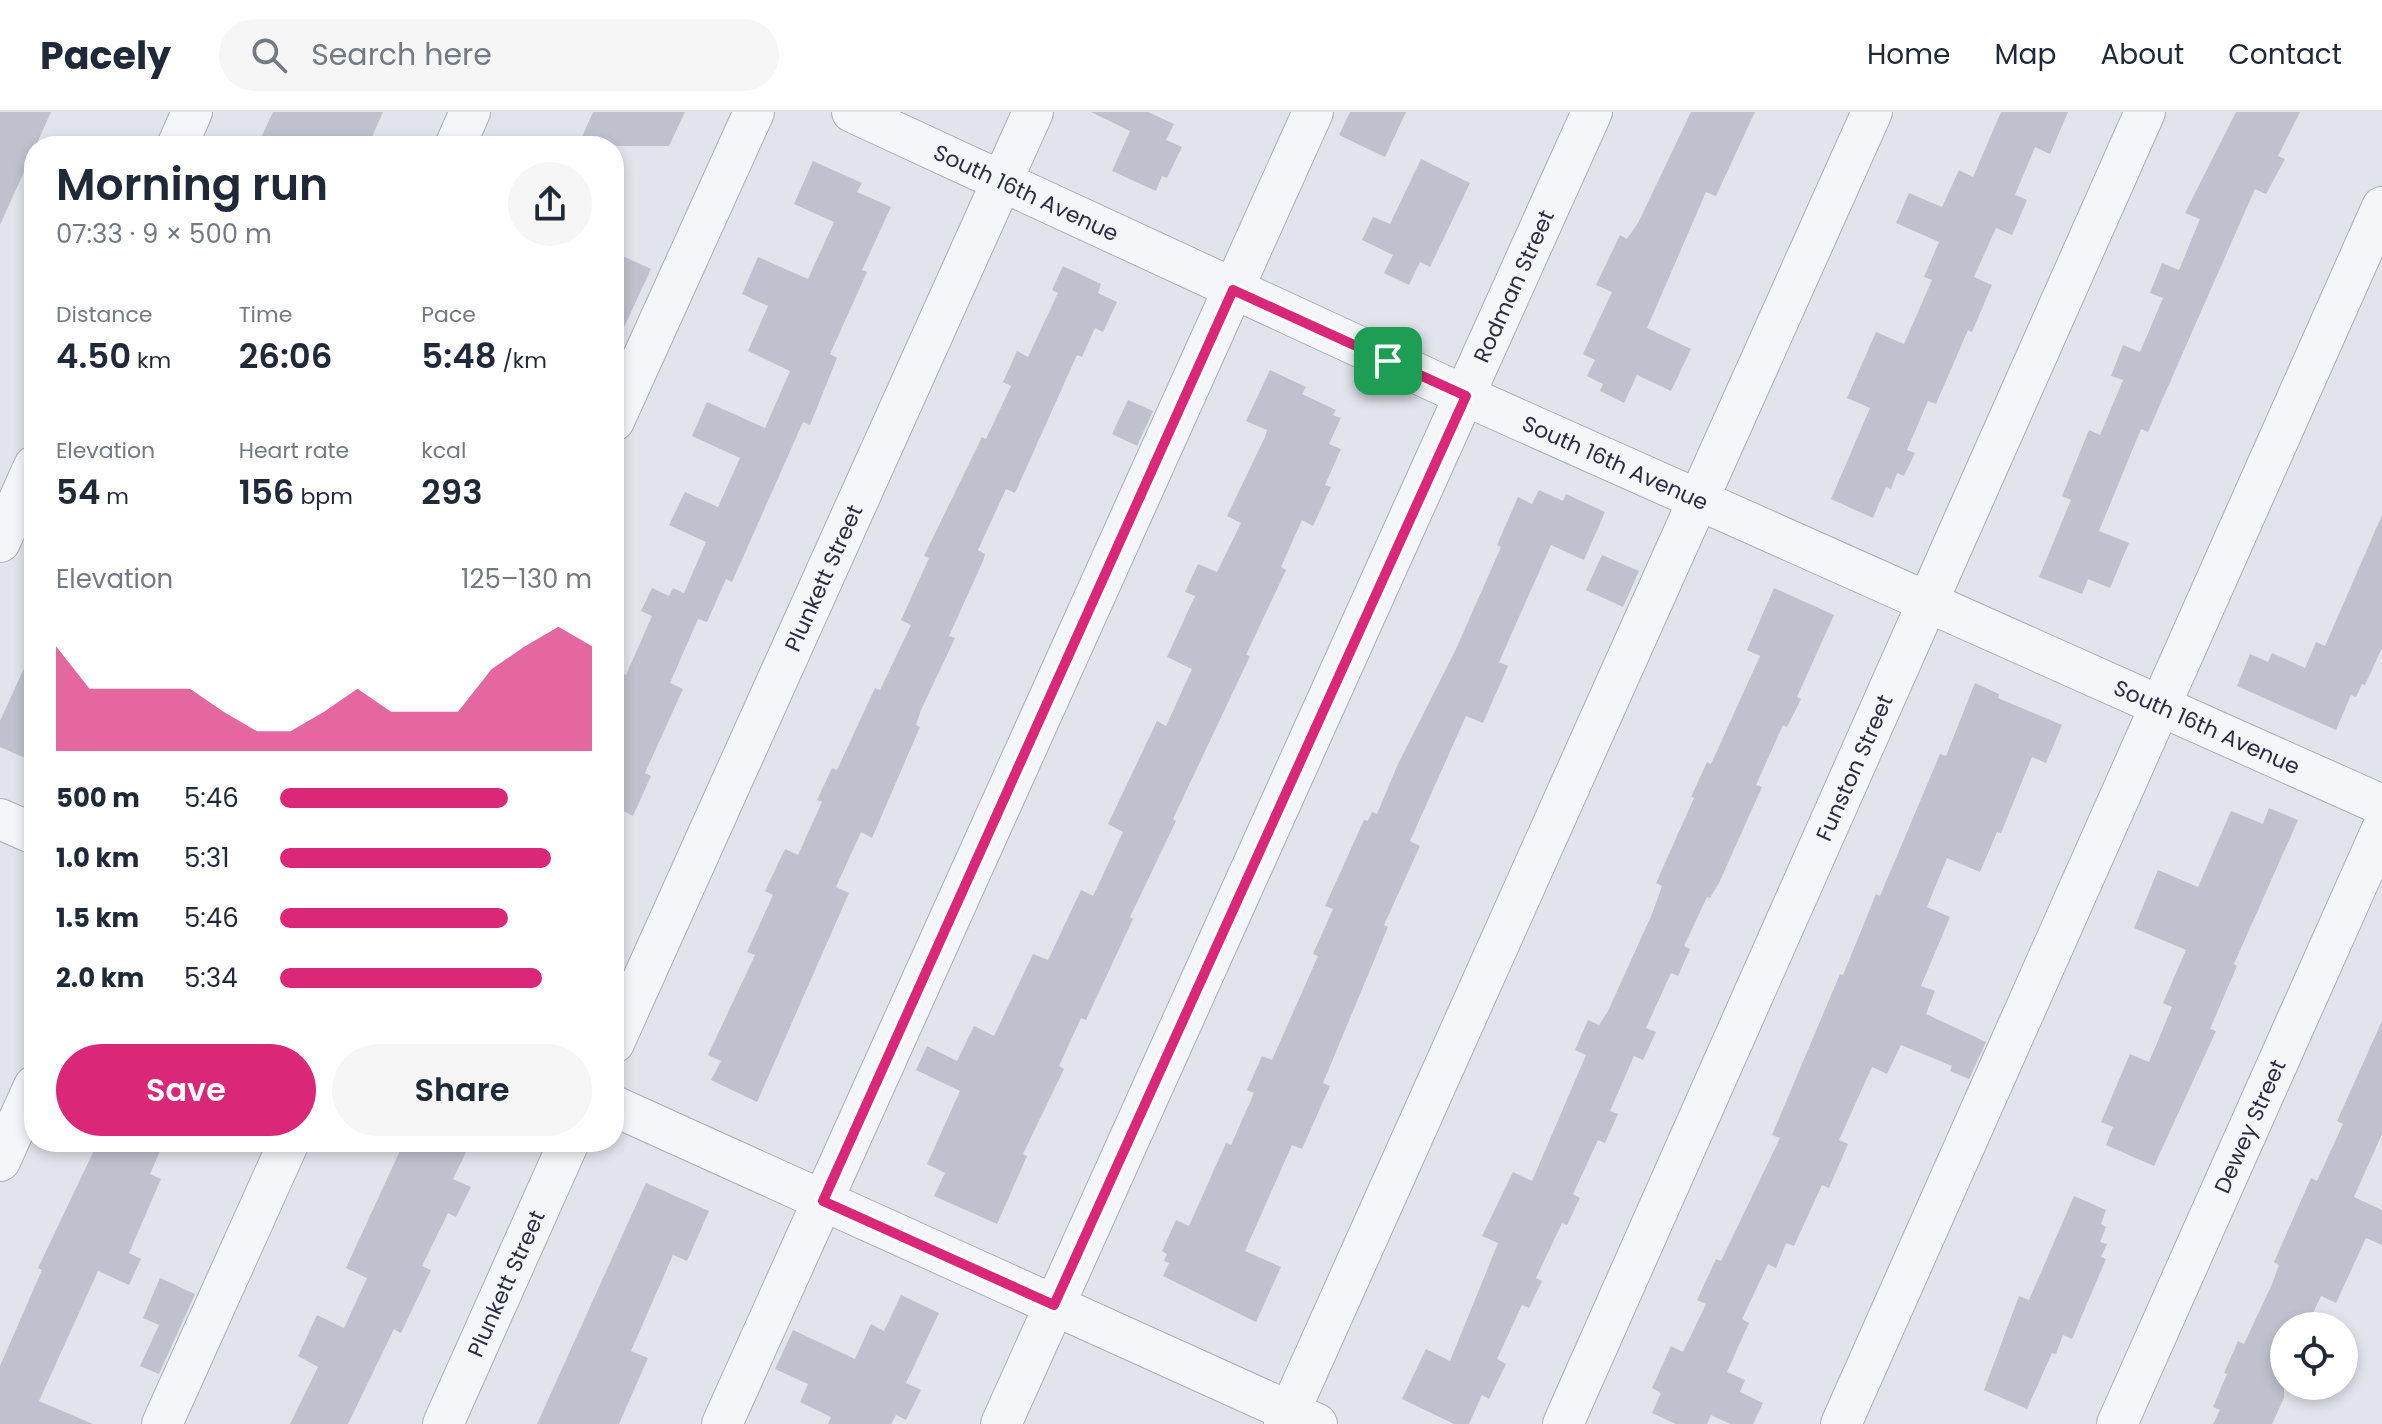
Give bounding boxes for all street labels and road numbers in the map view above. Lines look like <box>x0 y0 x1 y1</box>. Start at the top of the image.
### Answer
street label: South 16th Avenue <box>928 137 1124 249</box>
street label: Rodman Street <box>1466 205 1562 368</box>
street label: South 16th Avenue <box>1517 408 1713 518</box>
street label: Plunkett Street <box>777 500 870 656</box>
street label: South 16th Avenue <box>2109 672 2305 782</box>
street label: Funston Street <box>1809 690 1901 846</box>
street label: Dewey Street <box>2207 1055 2293 1198</box>
street label: Plunkett Street <box>460 1205 553 1362</box>

